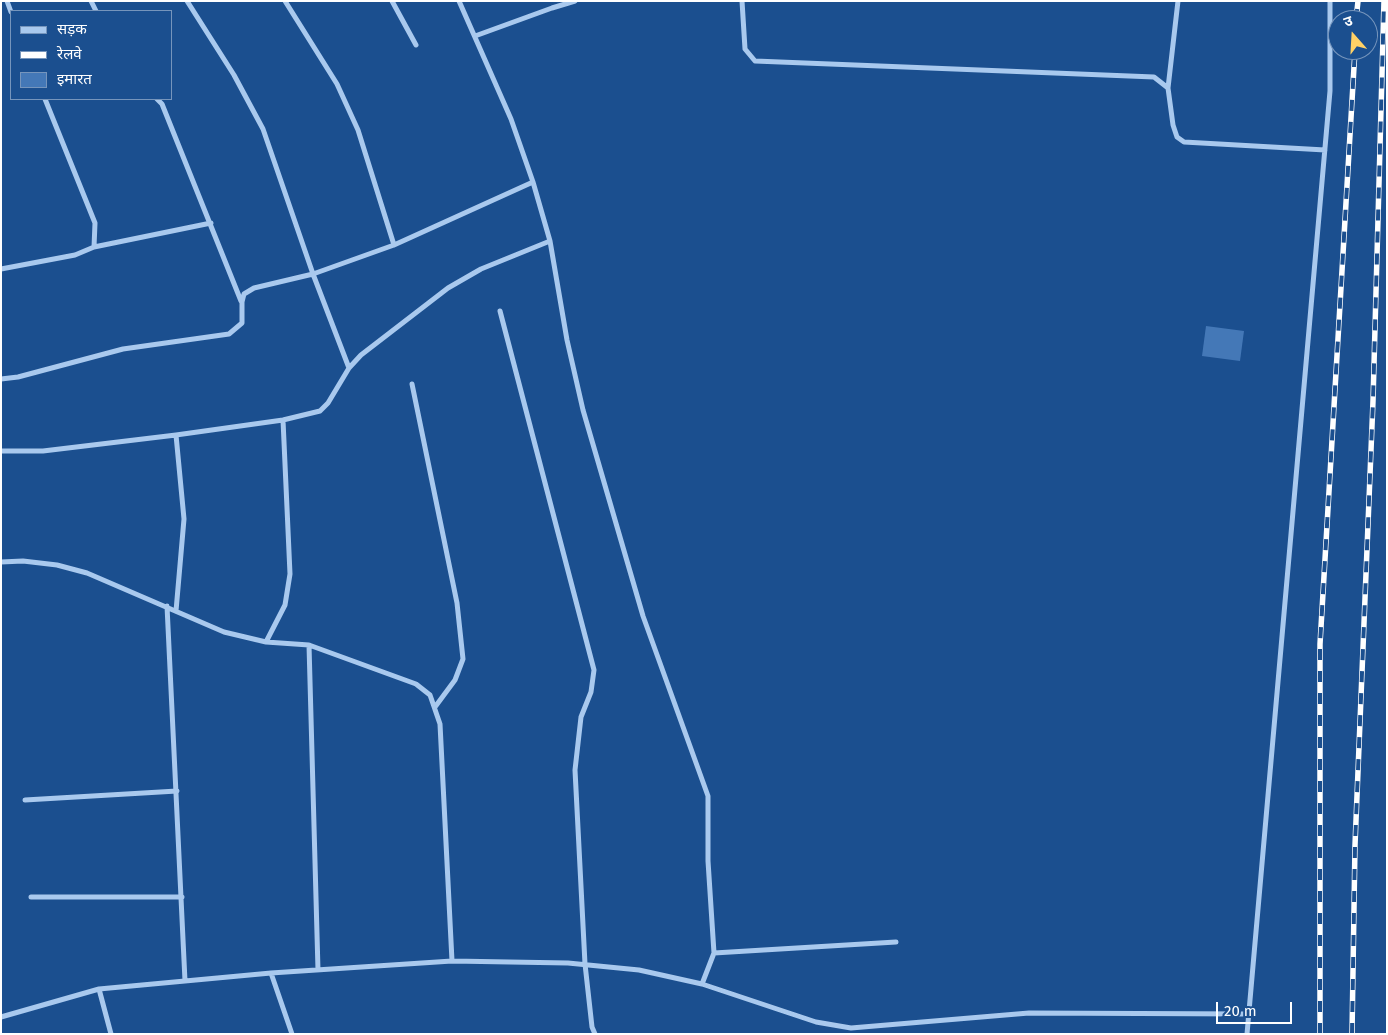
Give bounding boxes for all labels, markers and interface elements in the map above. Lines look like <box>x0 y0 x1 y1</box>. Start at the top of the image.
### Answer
legend <box>10 10 172 100</box>
north arrow <box>1328 10 1378 60</box>
text: उ <box>1342 12 1355 31</box>
text: सड़क <box>57 20 87 38</box>
text: रेलवे <box>57 45 82 63</box>
text: इमारत <box>57 70 92 88</box>
scale bar <box>1218 992 1294 1024</box>
text: 20 m <box>1224 1002 1257 1020</box>

